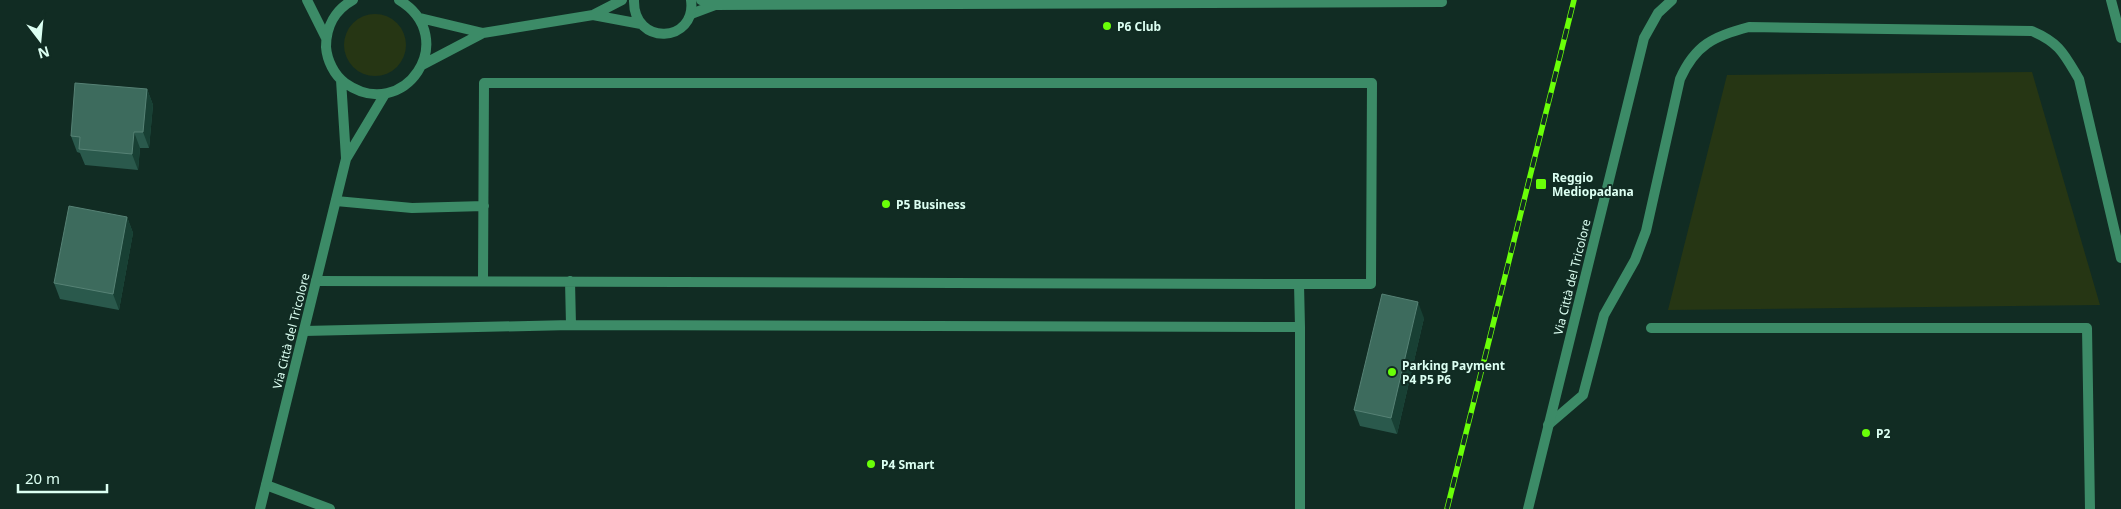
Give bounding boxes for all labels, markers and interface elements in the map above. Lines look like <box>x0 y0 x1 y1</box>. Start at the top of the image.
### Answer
north arrow <box>15 15 65 65</box>
place label: P6 Club <box>1117 18 1162 35</box>
marker: P6 Club <box>1101 20 1113 32</box>
text: N <box>36 42 52 64</box>
place label: Reggio Mediopadana <box>1552 169 1634 200</box>
marker: Reggio Mediopadana <box>1534 177 1548 191</box>
place label: P5 Business <box>896 196 966 213</box>
marker: P5 Business <box>880 198 892 210</box>
street label: Via Città del Tricolore <box>1549 217 1595 337</box>
street label: Via Città del Tricolore <box>268 271 314 391</box>
place label: Parking Payment P4 P5 P6 <box>1402 357 1505 388</box>
marker: Parking Payment P4 P5 P6 <box>1386 366 1398 378</box>
place label: P2 <box>1876 425 1890 442</box>
marker: P2 <box>1860 427 1872 439</box>
place label: P4 Smart <box>881 456 935 473</box>
marker: P4 Smart <box>865 458 877 470</box>
scale bar <box>18 462 106 494</box>
text: 20 m <box>25 468 60 488</box>

